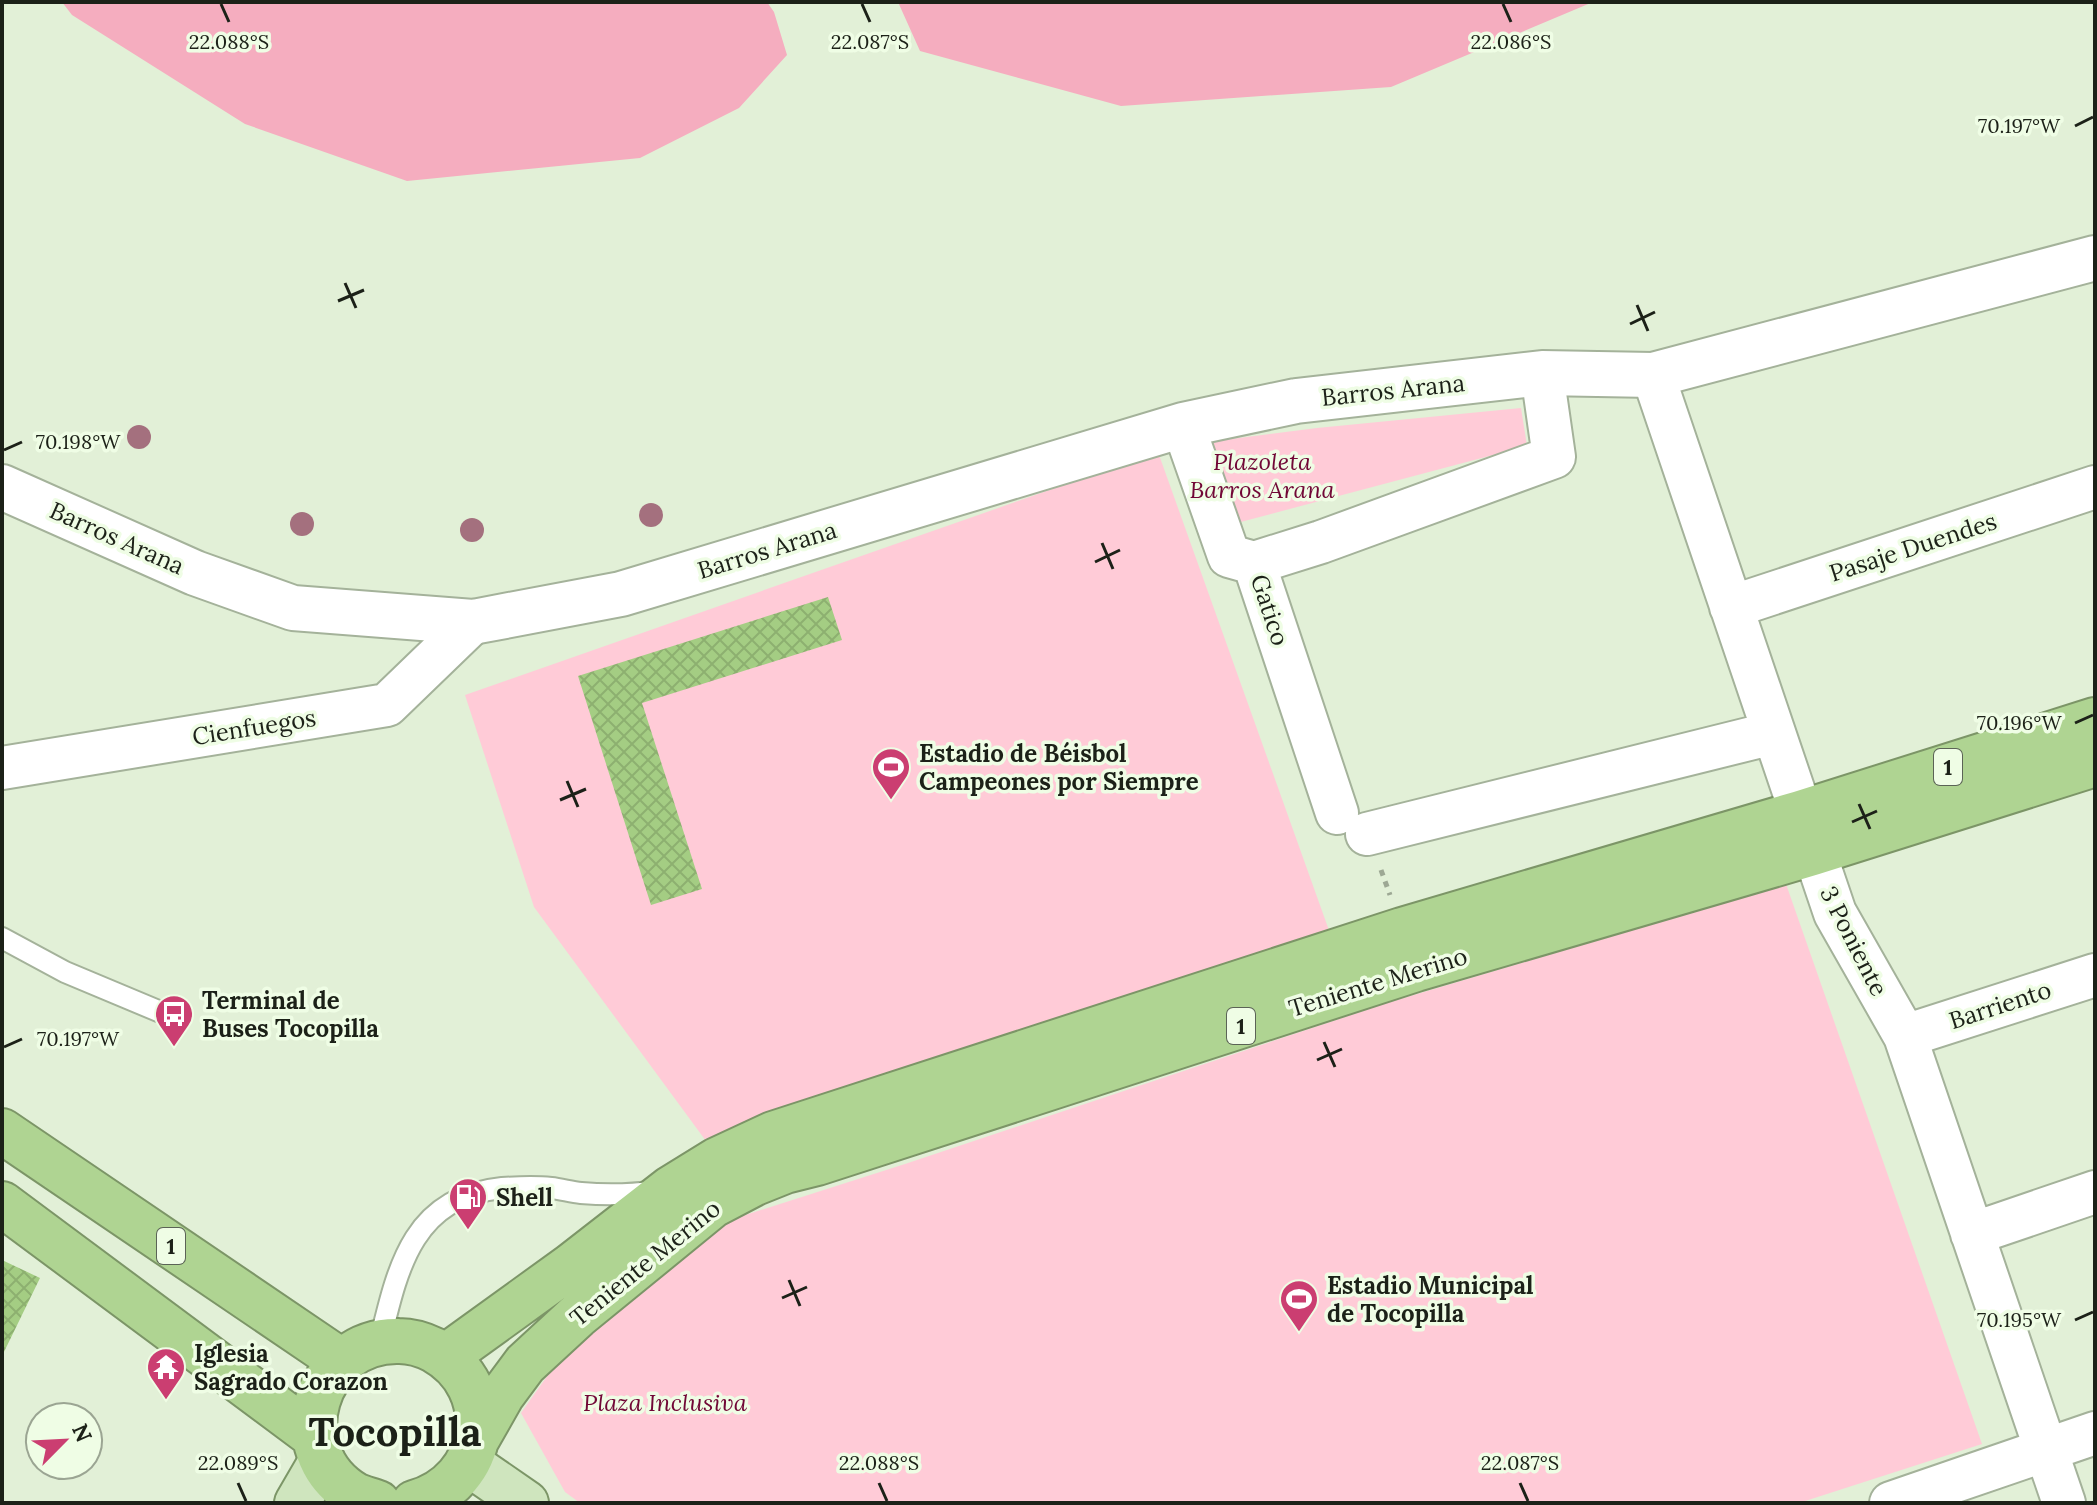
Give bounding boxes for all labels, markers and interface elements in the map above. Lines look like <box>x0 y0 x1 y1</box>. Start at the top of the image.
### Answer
text: 22.088°S <box>189 29 269 54</box>
text: 22.087°S <box>831 29 909 54</box>
text: 22.086°S <box>1471 29 1551 54</box>
text: 70.197°W <box>1978 113 2061 138</box>
street label: Barros Arana <box>1320 367 1466 413</box>
text: 70.198°W <box>36 429 121 454</box>
park label: Plazoleta Barros Arana <box>1189 446 1335 505</box>
street label: Barros Arana <box>45 495 189 581</box>
street label: Pasaje Duendes <box>1825 505 2001 589</box>
street label: Barros Arana <box>694 514 840 586</box>
street label: Gatico <box>1244 570 1296 650</box>
street label: Cienfuegos <box>190 702 318 752</box>
text: 70.196°W <box>1977 710 2062 735</box>
place label: Estadio de Béisbol Campeones por Siempre <box>919 738 1199 797</box>
sports icon: Estadio de Béisbol Campeones por Siempre <box>870 746 912 801</box>
road number: 1 <box>1934 749 1962 785</box>
street label: 3 Poniente <box>1813 881 1895 1001</box>
street label: Teniente Merino <box>1285 940 1471 1024</box>
street label: Barriento <box>1945 974 2055 1036</box>
place label: Terminal de Buses Tocopilla <box>202 985 379 1044</box>
bus stop icon: Terminal de Buses Tocopilla <box>153 993 195 1048</box>
road number: 1 <box>1227 1008 1255 1044</box>
text: 70.197°W <box>37 1026 120 1051</box>
fuel station icon: Shell <box>447 1176 489 1231</box>
place label: Shell <box>496 1182 553 1213</box>
street label: Teniente Merino <box>563 1193 727 1333</box>
road number: 1 <box>157 1228 185 1264</box>
place label: Estadio Municipal de Tocopilla <box>1327 1270 1534 1329</box>
sports icon: Estadio Municipal de Tocopilla <box>1278 1278 1320 1333</box>
text: 70.195°W <box>1977 1307 2062 1332</box>
place label: Iglesia Sagrado Corazon <box>194 1338 388 1397</box>
temple icon: Iglesia Sagrado Corazon <box>145 1346 187 1401</box>
park label: Plaza Inclusiva <box>583 1387 748 1418</box>
north arrow <box>24 1401 104 1481</box>
district label: Tocopilla <box>309 1406 482 1457</box>
text: N <box>66 1419 99 1446</box>
text: 22.089°S <box>198 1450 278 1475</box>
text: 22.088°S <box>839 1450 919 1475</box>
text: 22.087°S <box>1481 1450 1559 1475</box>

